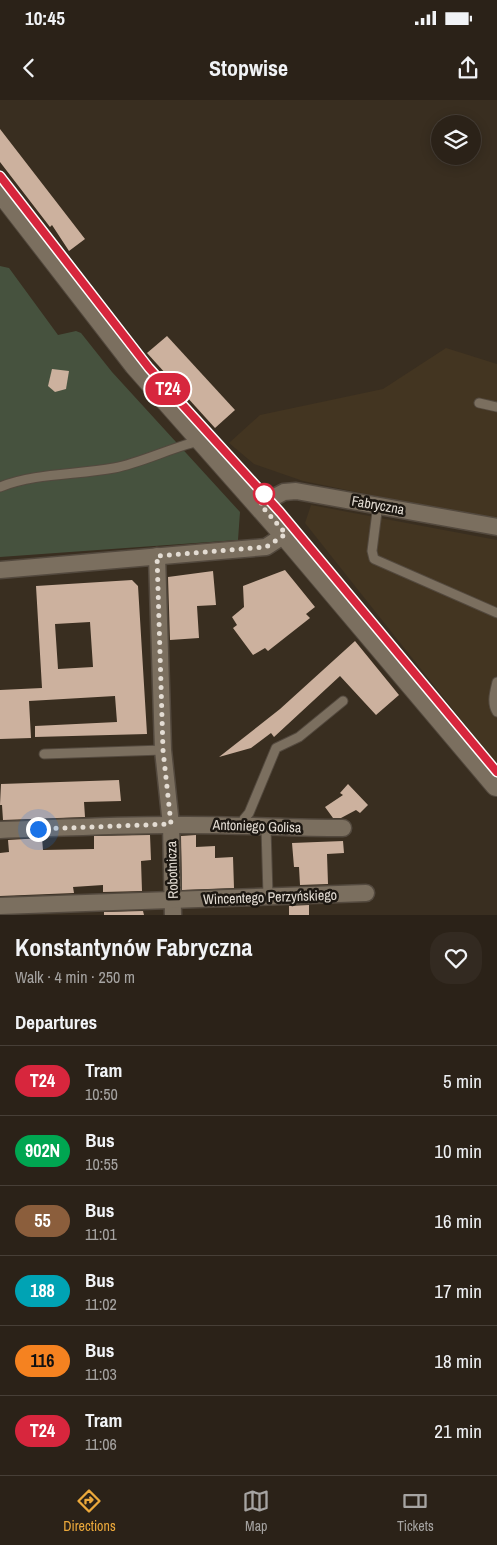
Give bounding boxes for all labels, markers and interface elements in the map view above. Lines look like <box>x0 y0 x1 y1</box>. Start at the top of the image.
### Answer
text: 10:45 <box>25 5 65 31</box>
text: Stopwise <box>209 53 288 83</box>
icon: back <box>15 54 43 82</box>
icon: share <box>454 54 482 82</box>
map controls <box>431 115 481 165</box>
button: layers <box>431 115 481 165</box>
line badge: T24 <box>139 373 197 405</box>
text: T24 <box>155 376 181 401</box>
unlabelled marker <box>253 483 275 505</box>
street label: Fabryczna <box>350 492 406 519</box>
street label: Antoniego Golisa <box>211 815 302 837</box>
your location <box>26 817 51 842</box>
street label: Robotnicza <box>162 840 182 899</box>
street label: Wincentego Perzyńskiego <box>203 886 337 908</box>
text: Konstantynów Fabryczna <box>15 931 252 963</box>
button: heart <box>430 932 482 984</box>
text: Walk · 4 min · 250 m <box>15 966 135 988</box>
text: Departures <box>15 1009 97 1035</box>
text: Tram <box>85 1057 122 1083</box>
text: T24 <box>30 1068 55 1093</box>
text: 5 min <box>443 1068 482 1094</box>
text: 10:50 <box>85 1083 118 1105</box>
text: Bus <box>85 1127 115 1153</box>
text: 902N <box>25 1138 60 1163</box>
text: 10 min <box>434 1138 482 1164</box>
text: 10:55 <box>85 1153 118 1175</box>
text: Bus <box>85 1197 114 1223</box>
text: 55 <box>34 1208 51 1233</box>
text: 16 min <box>434 1208 482 1234</box>
text: 11:01 <box>85 1223 117 1245</box>
text: Bus <box>85 1267 114 1293</box>
text: 188 <box>30 1278 55 1303</box>
text: 17 min <box>434 1278 482 1304</box>
text: 11:02 <box>85 1293 117 1315</box>
text: Bus <box>85 1337 114 1363</box>
text: 116 <box>31 1348 54 1373</box>
text: 18 min <box>434 1348 482 1374</box>
text: 11:03 <box>85 1363 117 1385</box>
text: Tram <box>85 1407 122 1433</box>
text: T24 <box>30 1418 55 1443</box>
text: 21 min <box>434 1418 482 1444</box>
text: 11:06 <box>85 1433 117 1455</box>
tab: Directions <box>63 1487 116 1535</box>
tab: Map <box>242 1487 270 1535</box>
tab: Tickets <box>397 1487 434 1535</box>

